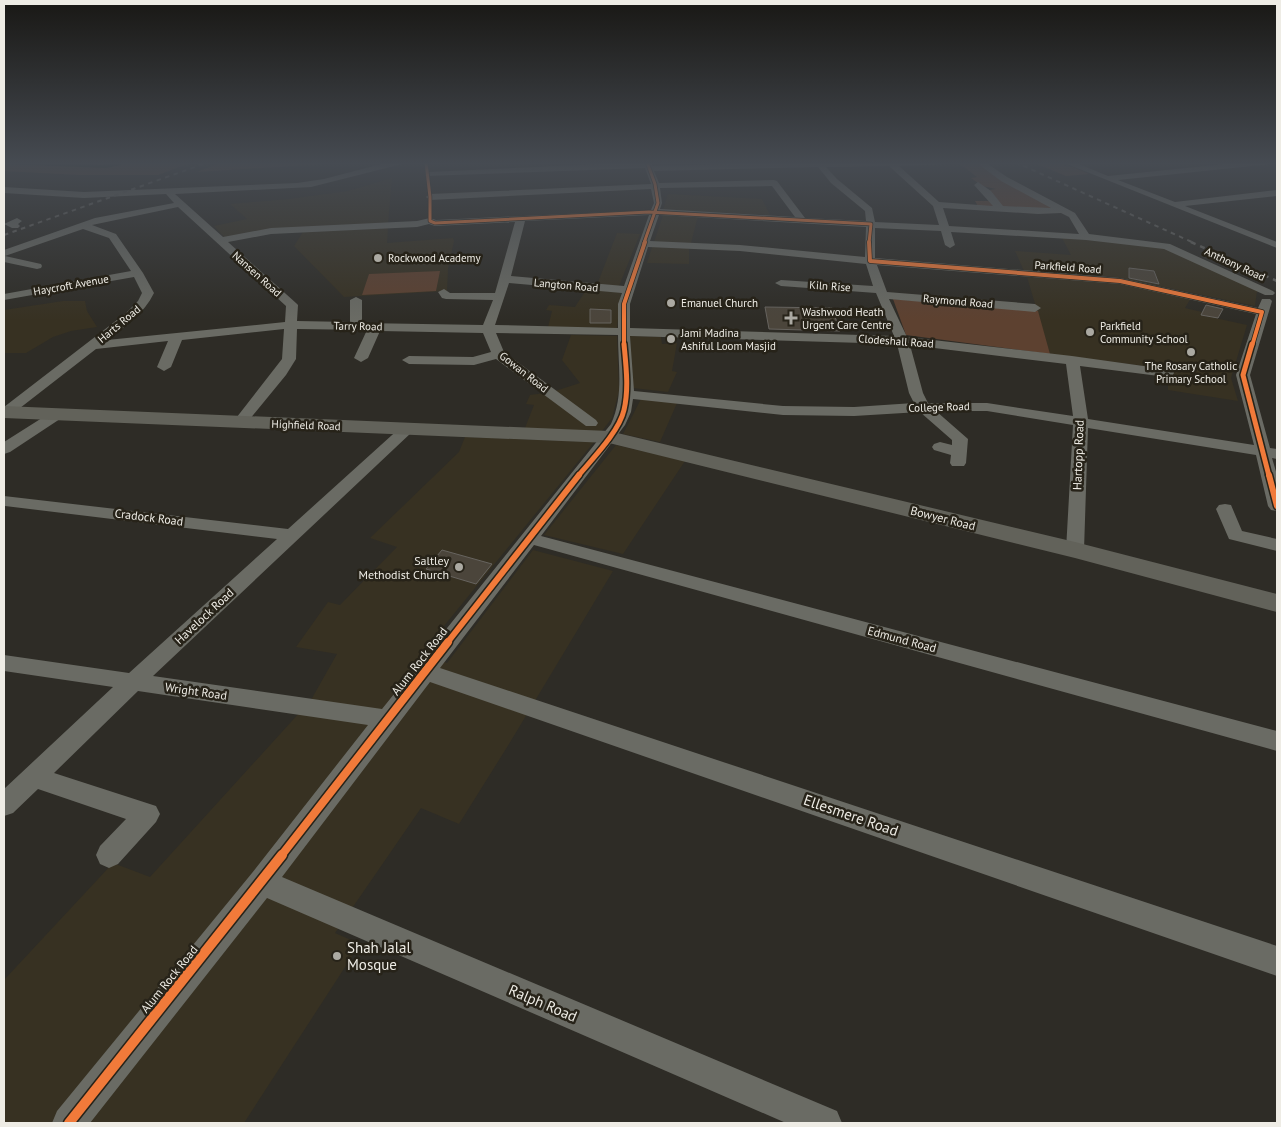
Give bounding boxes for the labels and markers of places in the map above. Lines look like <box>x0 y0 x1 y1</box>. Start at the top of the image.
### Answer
place label: Rockwood Academy <box>388 251 482 265</box>
marker: Rockwood Academy <box>372 252 384 264</box>
place label: Emanuel Church <box>681 296 758 310</box>
marker: Emanuel Church <box>665 297 677 309</box>
place label: Washwood Heath Urgent Care Centre <box>802 305 892 332</box>
marker: Washwood Heath Urgent Care Centre <box>784 311 798 325</box>
place label: Parkfield Community School <box>1100 319 1189 346</box>
place label: Jami Madina Ashiful Loom Masjid <box>680 326 776 353</box>
marker: Parkfield Community School <box>1084 326 1096 338</box>
marker: Jami Madina Ashiful Loom Masjid <box>665 333 677 345</box>
marker: The Rosary Catholic Primary School <box>1185 346 1197 358</box>
place label: The Rosary Catholic Primary School <box>1145 359 1237 386</box>
place label: Saltley Methodist Church <box>358 553 449 582</box>
marker: Saltley Methodist Church <box>453 561 465 573</box>
place label: Shah Jalal Mosque <box>347 938 411 974</box>
marker: Shah Jalal Mosque <box>331 950 343 962</box>

